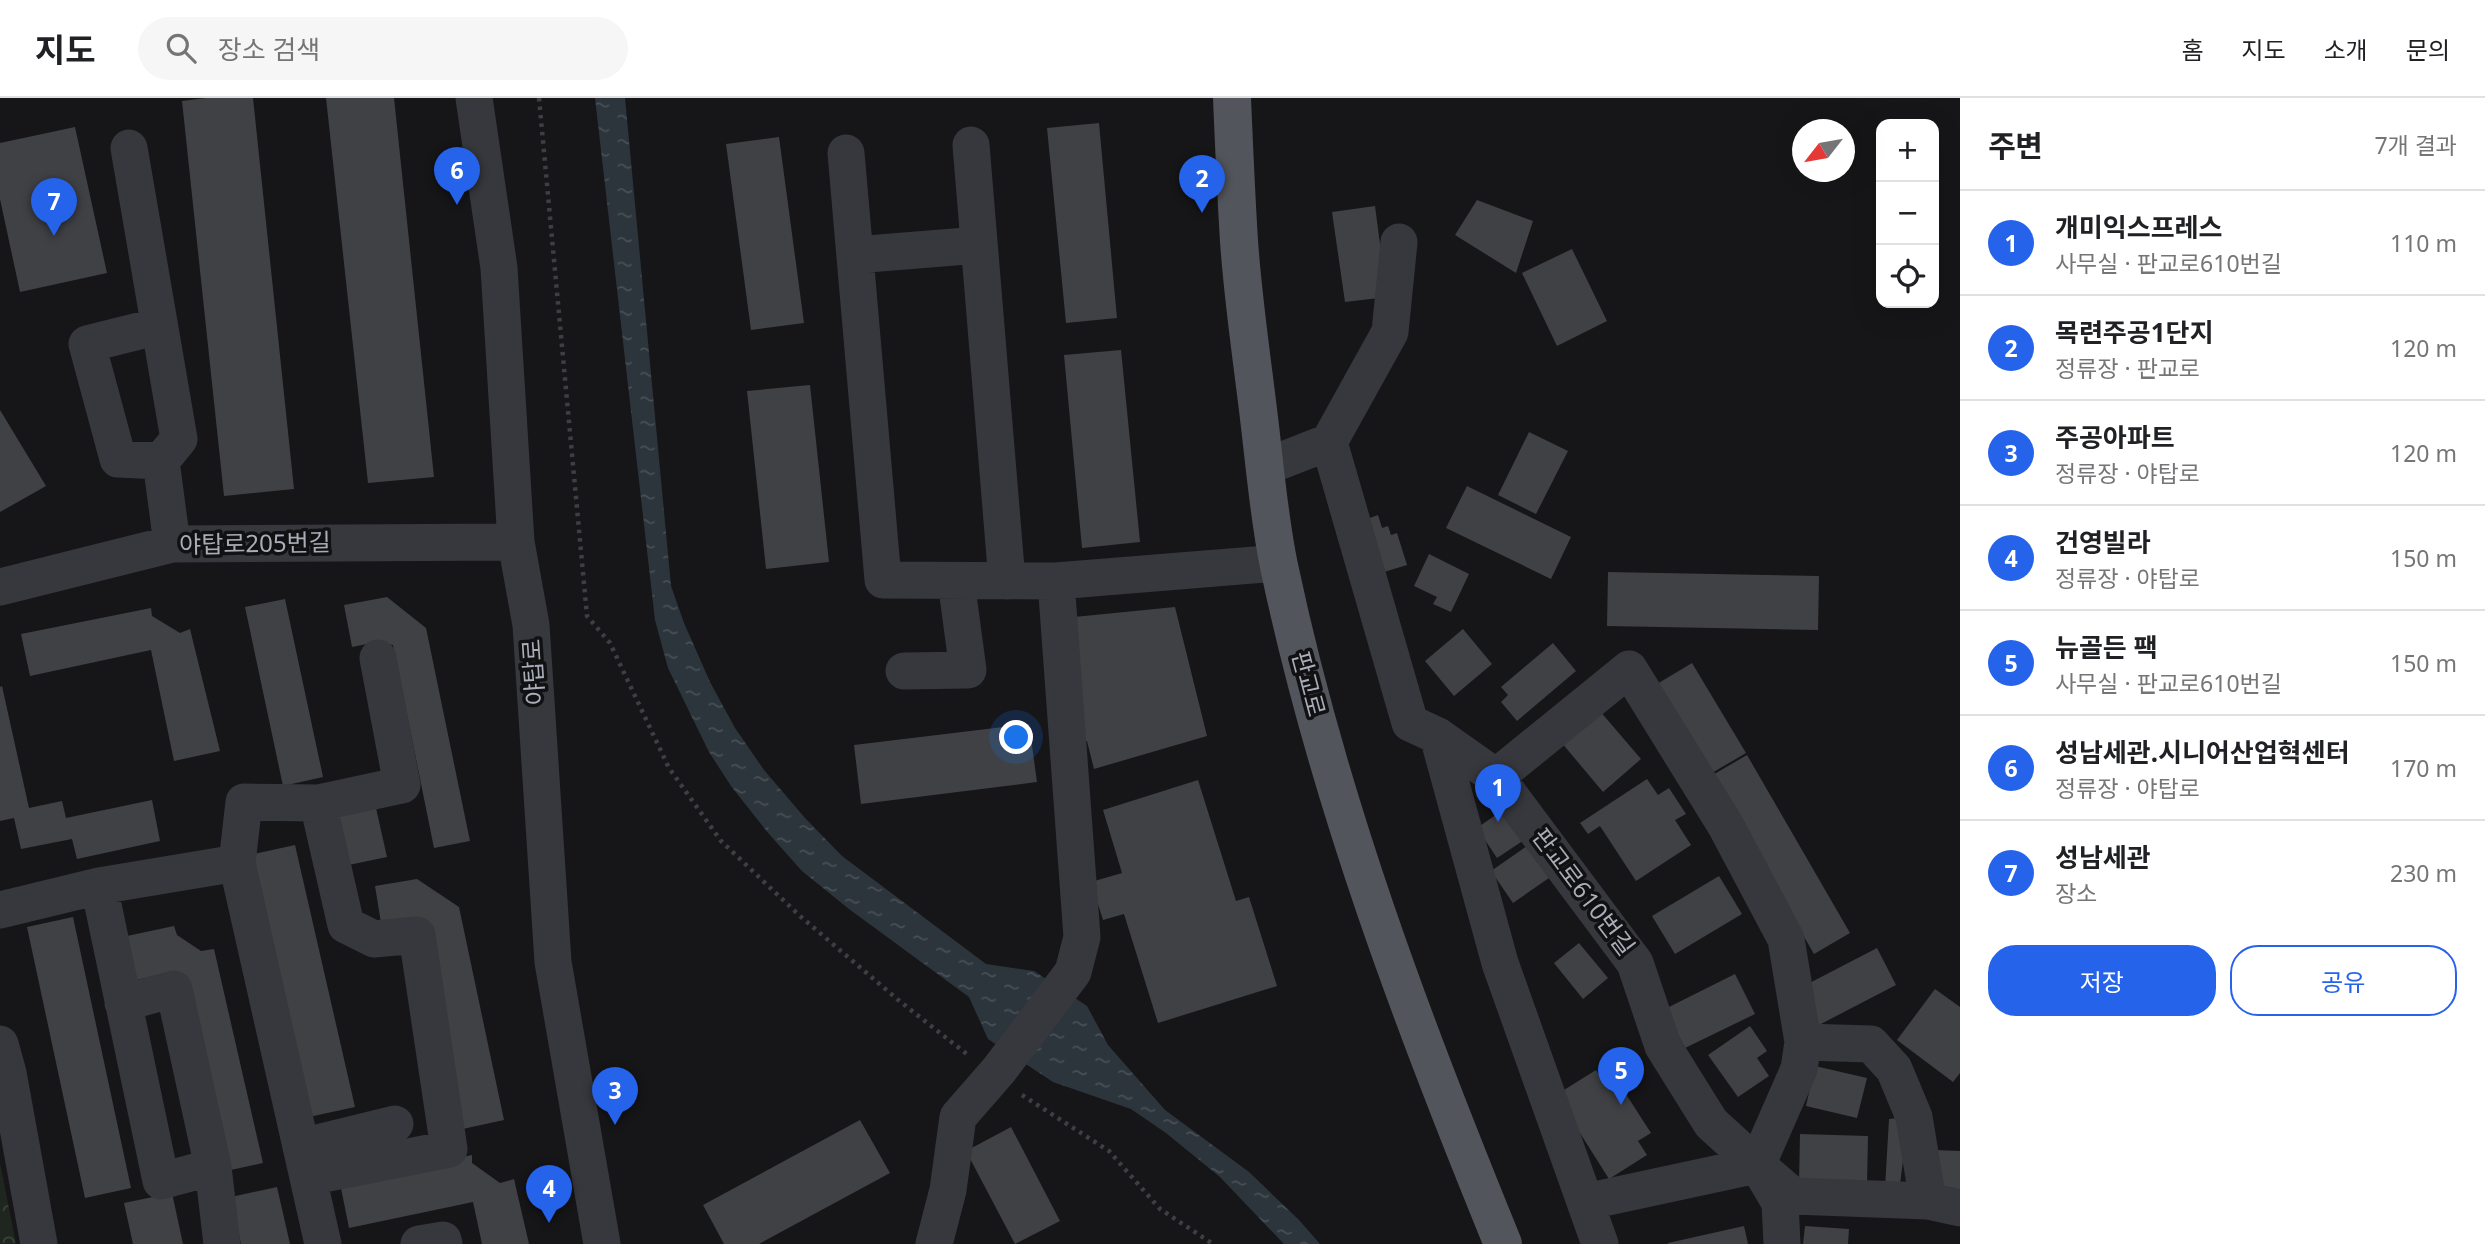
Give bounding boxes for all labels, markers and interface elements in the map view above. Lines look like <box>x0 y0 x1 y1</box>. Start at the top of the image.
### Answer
search box <box>138 17 628 80</box>
text: 지도 <box>35 27 96 72</box>
icon: search <box>162 29 200 67</box>
text: 장소 검색 <box>218 31 320 67</box>
text: 홈 <box>2181 33 2203 66</box>
text: 지도 <box>2241 33 2286 66</box>
text: 소개 <box>2324 33 2368 66</box>
text: 문의 <box>2406 33 2450 66</box>
north arrow <box>1792 119 1855 182</box>
map controls <box>1876 119 1939 308</box>
button: + <box>1876 119 1939 182</box>
text: 주변 <box>1988 125 2043 166</box>
text: 7개 결과 <box>2374 129 2457 161</box>
pin: 6 <box>434 147 480 205</box>
pin: 2 <box>1179 155 1225 213</box>
pin: 7 <box>31 178 77 236</box>
button: − <box>1876 182 1939 245</box>
text: 개미익스프레스 <box>2055 209 2222 245</box>
text: 1 <box>2004 227 2018 259</box>
text: 110 m <box>2390 227 2457 259</box>
button: locate <box>1876 245 1939 308</box>
text: 사무실 · 판교로610번길 <box>2055 247 2282 279</box>
text: 목련주공1단지 <box>2055 314 2213 350</box>
text: 2 <box>2004 332 2018 364</box>
text: 120 m <box>2390 332 2457 364</box>
text: 정류장 · 판교로 <box>2055 352 2200 384</box>
text: 주공아파트 <box>2055 419 2175 455</box>
text: 3 <box>2004 437 2018 469</box>
text: 120 m <box>2390 437 2457 469</box>
text: 정류장 · 야탑로 <box>2055 457 2200 489</box>
text: 건영빌라 <box>2055 524 2151 560</box>
street label: 야탑로205번길 <box>179 525 331 560</box>
text: 4 <box>2004 542 2018 574</box>
text: 150 m <box>2390 542 2457 574</box>
text: 정류장 · 야탑로 <box>2055 562 2200 594</box>
text: 뉴골든 팩 <box>2055 629 2157 665</box>
street label: 야탑로 <box>514 638 551 706</box>
street label: 판교로 <box>1285 647 1334 720</box>
text: 5 <box>2004 647 2018 679</box>
text: 150 m <box>2390 647 2457 679</box>
text: 사무실 · 판교로610번길 <box>2055 667 2282 699</box>
your location <box>999 720 1033 754</box>
text: 성남세관.시니어산업혁센터 <box>2055 734 2349 770</box>
text: 6 <box>2004 752 2018 784</box>
text: 170 m <box>2390 752 2457 784</box>
pin: 1 <box>1475 764 1521 822</box>
text: 정류장 · 야탑로 <box>2055 772 2200 804</box>
street label: 판교로610번길 <box>1525 821 1643 962</box>
text: 성남세관 <box>2055 839 2151 875</box>
text: 7 <box>2004 857 2018 889</box>
text: 230 m <box>2390 857 2457 889</box>
text: 장소 <box>2055 877 2097 909</box>
button: 저장 <box>1988 945 2216 1016</box>
button: 공유 <box>2230 945 2457 1016</box>
pin: 5 <box>1598 1047 1644 1105</box>
pin: 3 <box>592 1067 638 1125</box>
pin: 4 <box>526 1165 572 1223</box>

